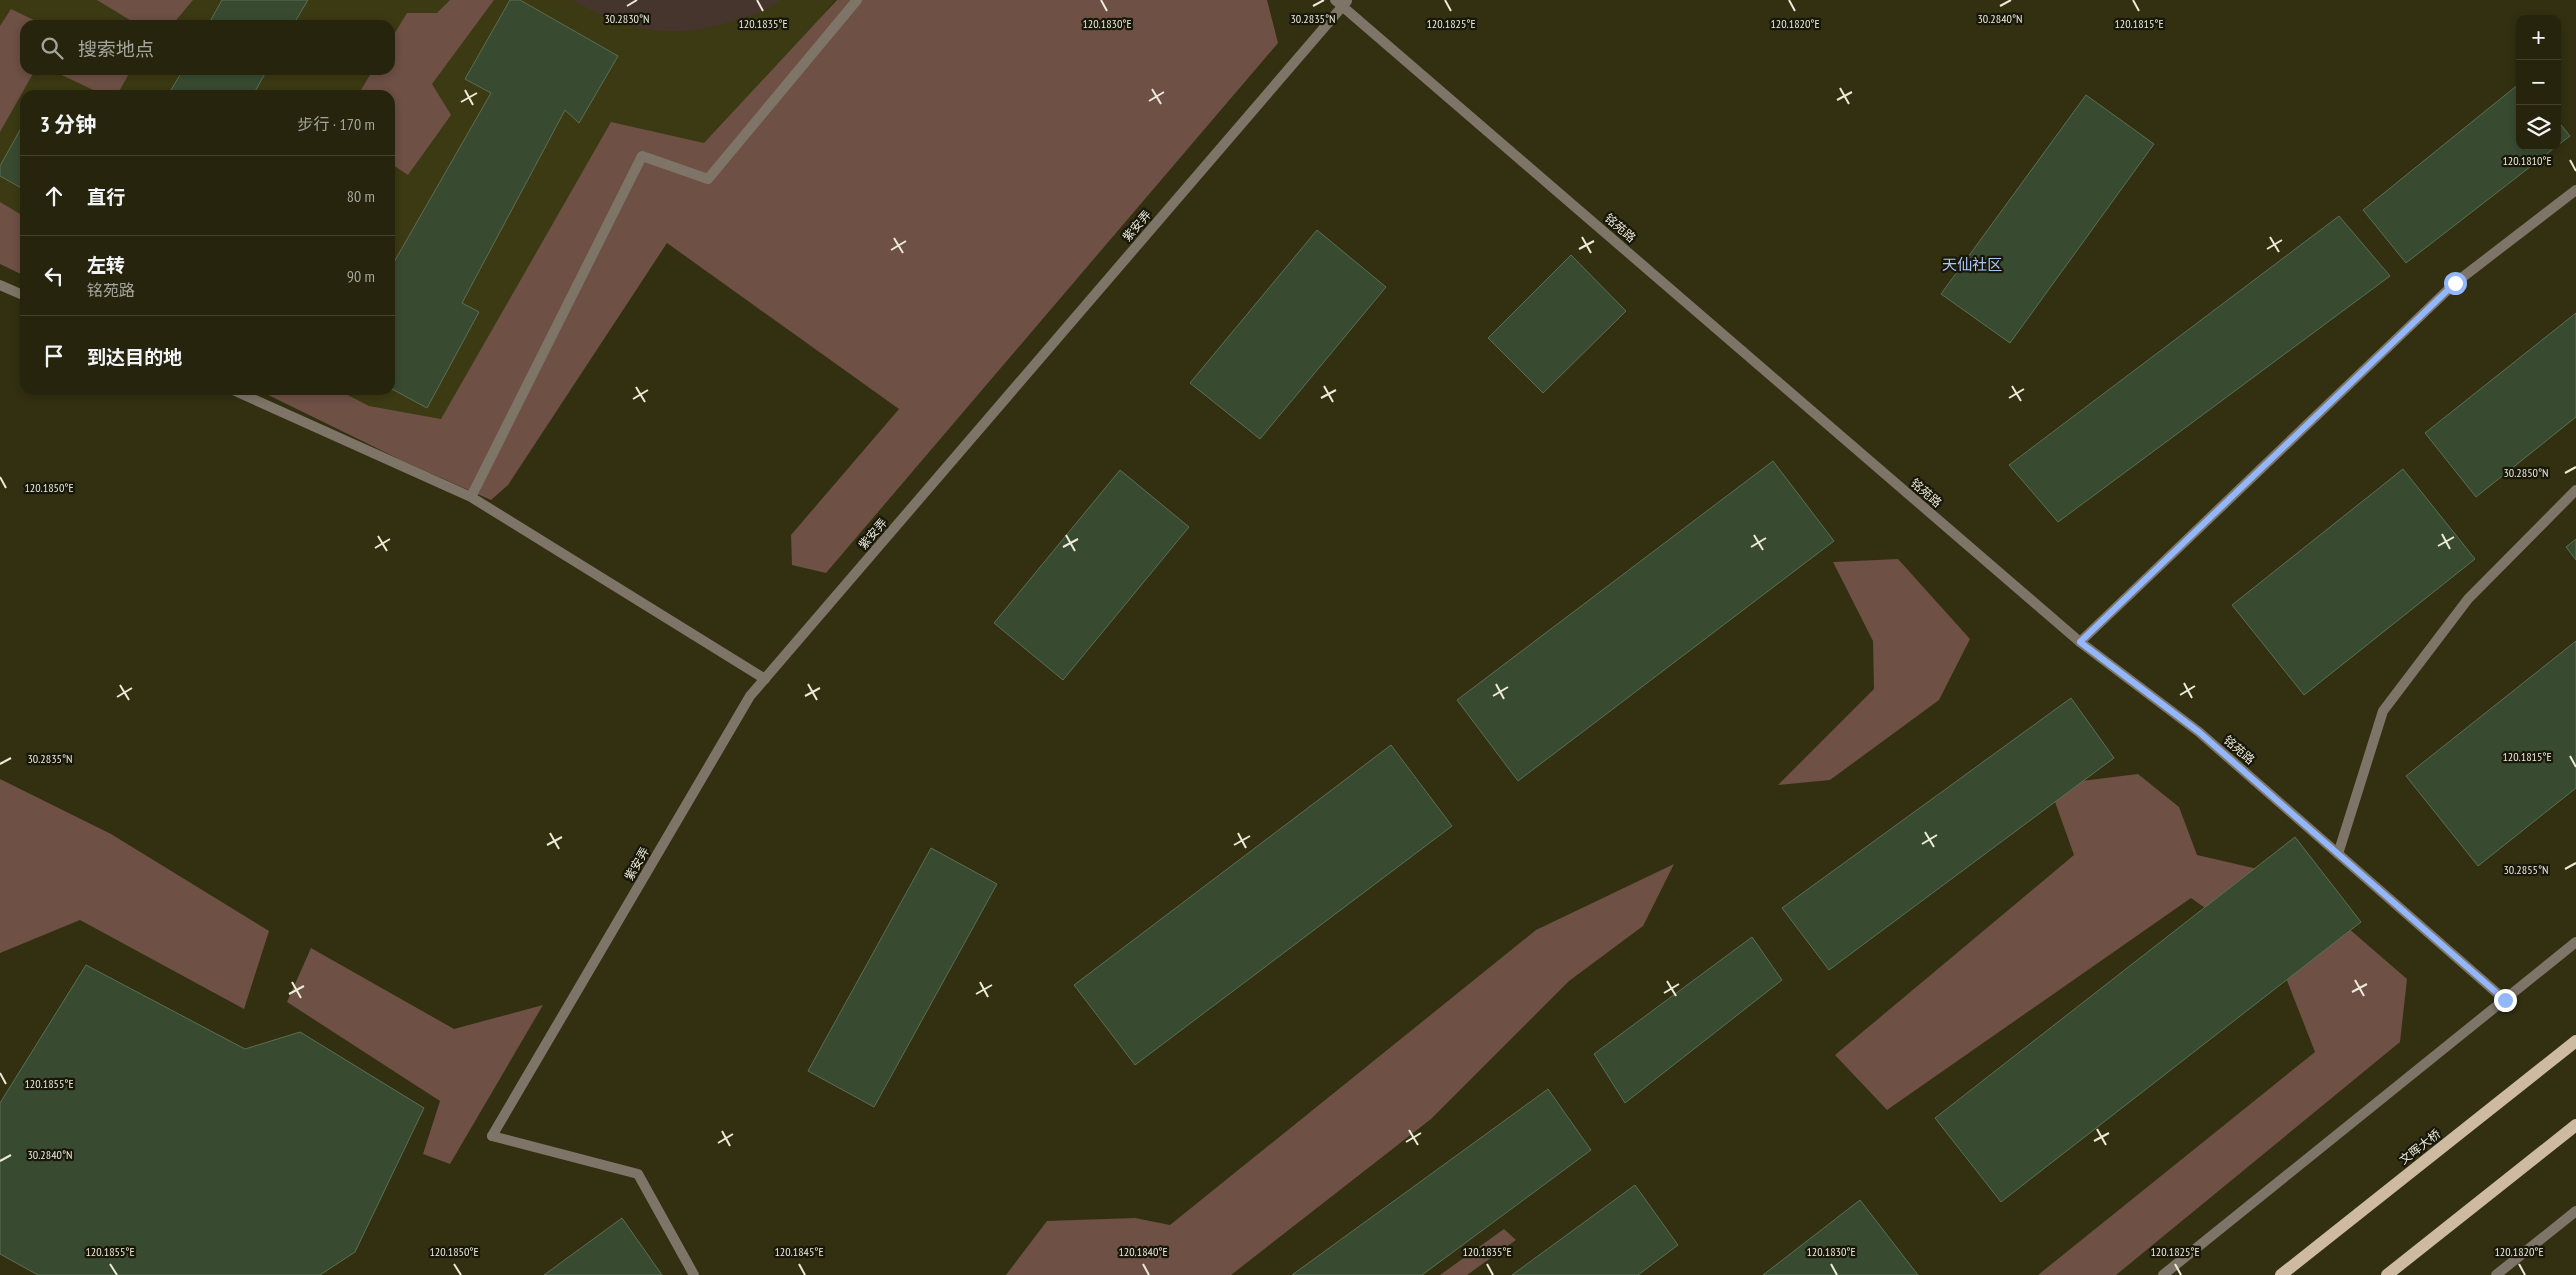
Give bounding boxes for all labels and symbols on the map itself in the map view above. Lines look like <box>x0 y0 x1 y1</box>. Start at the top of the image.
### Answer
text: 30.2830°N <box>604 11 650 26</box>
text: 30.2835°N <box>1290 11 1336 26</box>
text: 30.2840°N <box>1977 11 2023 26</box>
text: 120.1835°E <box>738 16 788 31</box>
text: 120.1830°E <box>1082 16 1132 31</box>
text: 120.1825°E <box>1426 16 1476 31</box>
text: 120.1820°E <box>1770 16 1820 31</box>
text: 120.1815°E <box>2114 16 2164 31</box>
text: 120.1810°E <box>2502 153 2552 168</box>
street label: 紫安弄 <box>1119 207 1154 244</box>
street label: 铭苑路 <box>1602 210 1639 245</box>
district label: 天仙社区 <box>1942 255 2002 274</box>
route start <box>2444 272 2467 295</box>
text: 30.2850°N <box>2503 465 2549 480</box>
street label: 铭苑路 <box>1908 475 1945 510</box>
text: 120.1850°E <box>24 480 74 495</box>
street label: 紫安弄 <box>855 515 890 552</box>
street label: 铭苑路 <box>2221 732 2258 767</box>
text: 120.1815°E <box>2502 749 2552 764</box>
text: 30.2835°N <box>27 751 73 766</box>
street label: 紫安弄 <box>621 844 652 883</box>
text: 30.2855°N <box>2503 862 2549 877</box>
route end <box>2494 989 2517 1012</box>
text: 120.1855°E <box>24 1076 74 1091</box>
street label: 文晖大桥 <box>2396 1126 2443 1167</box>
text: 30.2840°N <box>27 1147 73 1162</box>
text: 120.1855°E <box>85 1244 135 1259</box>
text: 120.1850°E <box>429 1244 479 1259</box>
text: 120.1845°E <box>774 1244 824 1259</box>
text: 120.1840°E <box>1118 1244 1168 1259</box>
text: 120.1835°E <box>1462 1244 1512 1259</box>
text: 120.1830°E <box>1806 1244 1856 1259</box>
text: 120.1825°E <box>2150 1244 2200 1259</box>
text: 120.1820°E <box>2494 1244 2544 1259</box>

